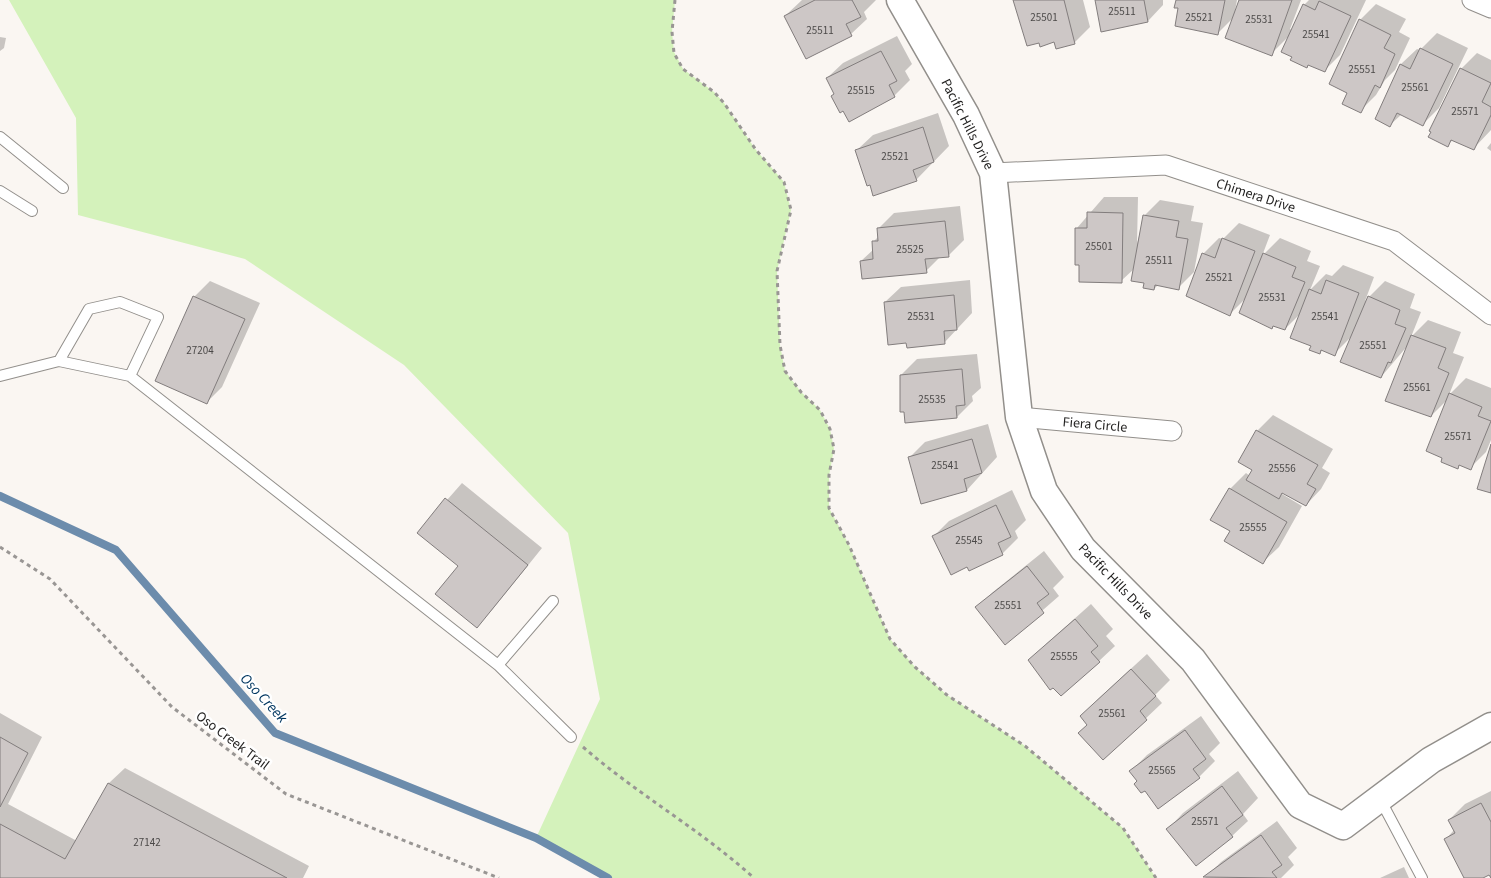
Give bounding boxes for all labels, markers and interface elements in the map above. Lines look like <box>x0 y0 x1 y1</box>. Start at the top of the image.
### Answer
house number: 25511 <box>1108 4 1136 19</box>
house number: 25501 <box>1030 10 1058 25</box>
house number: 25521 <box>1185 10 1213 25</box>
house number: 25531 <box>1245 12 1273 27</box>
house number: 25511 <box>806 23 834 38</box>
house number: 25541 <box>1302 27 1330 42</box>
house number: 25551 <box>1348 62 1376 77</box>
street label: Pacific Hills Drive <box>936 76 999 173</box>
house number: 25561 <box>1401 80 1429 95</box>
house number: 25515 <box>847 83 875 98</box>
house number: 25571 <box>1451 104 1479 119</box>
house number: 25521 <box>881 149 909 164</box>
street label: Chimera Drive <box>1213 174 1298 218</box>
house number: 25501 <box>1085 239 1113 254</box>
house number: 25525 <box>896 242 924 257</box>
house number: 25511 <box>1145 253 1173 268</box>
house number: 25521 <box>1205 270 1233 285</box>
house number: 25531 <box>1258 290 1286 305</box>
house number: 25531 <box>907 309 935 324</box>
house number: 25541 <box>1311 309 1339 324</box>
house number: 25551 <box>1359 338 1387 353</box>
house number: 27204 <box>186 343 214 358</box>
house number: 25561 <box>1403 380 1431 395</box>
house number: 25535 <box>918 392 946 407</box>
street label: Fiera Circle <box>1062 412 1128 438</box>
house number: 25571 <box>1444 429 1472 444</box>
house number: 25541 <box>931 458 959 473</box>
house number: 25556 <box>1268 461 1296 476</box>
house number: 25555 <box>1239 520 1267 535</box>
house number: 25545 <box>955 533 983 548</box>
street label: Pacific Hills Drive <box>1073 539 1157 625</box>
house number: 25551 <box>994 598 1022 613</box>
house number: 25555 <box>1050 649 1078 664</box>
water label: Oso Creek <box>235 669 293 728</box>
house number: 25561 <box>1098 706 1126 721</box>
street label: Oso Creek Trail <box>192 707 274 775</box>
house number: 25565 <box>1148 763 1176 778</box>
house number: 25571 <box>1191 814 1219 829</box>
house number: 27142 <box>133 835 161 850</box>

